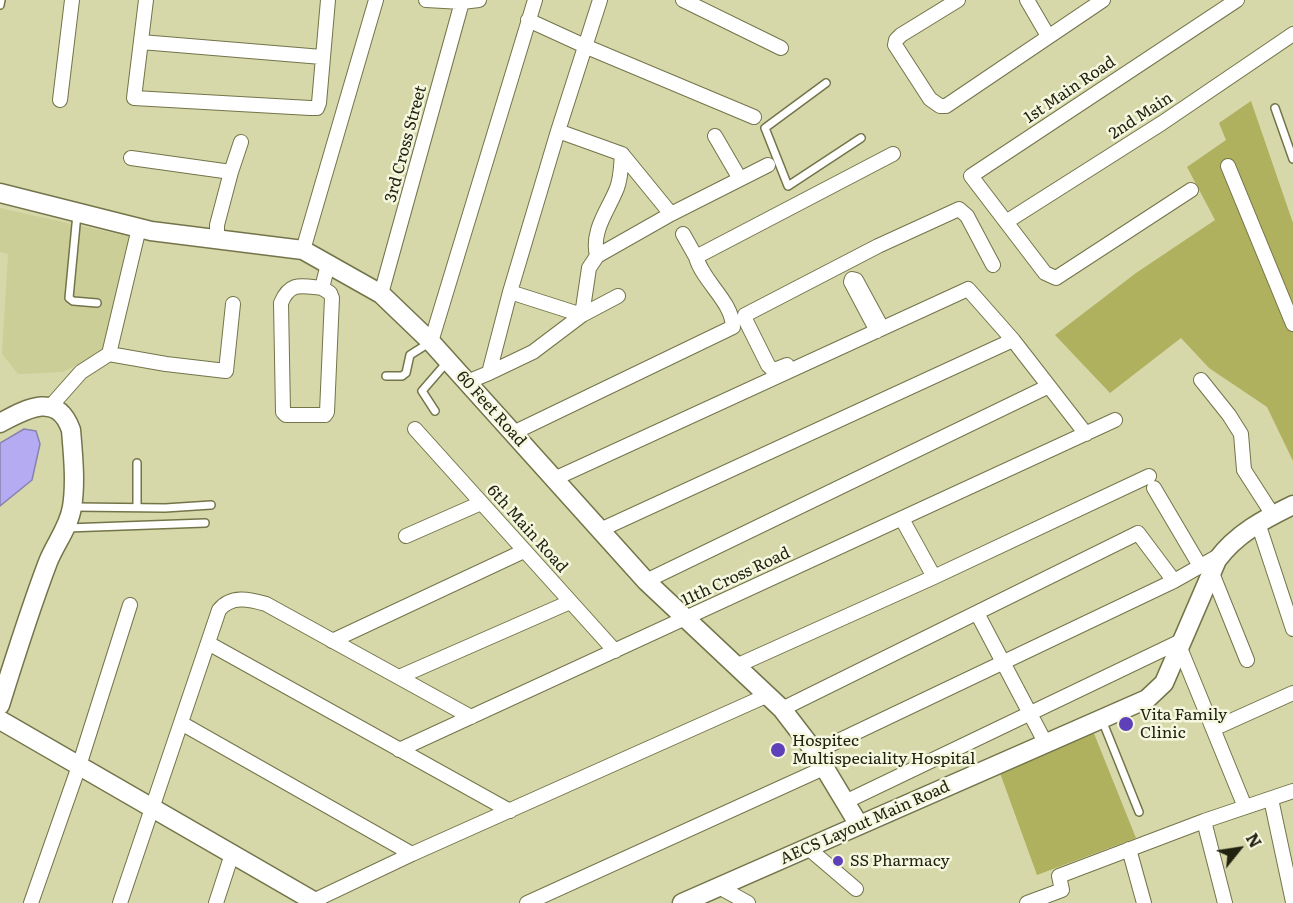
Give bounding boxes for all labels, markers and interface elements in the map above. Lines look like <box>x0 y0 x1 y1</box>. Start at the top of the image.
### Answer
street label: 1st Main Road <box>1021 53 1119 127</box>
street label: 3rd Cross Street <box>381 83 431 205</box>
street label: 2nd Main <box>1106 88 1176 144</box>
street label: 60 Feet Road <box>452 367 530 451</box>
street label: 6th Main Road <box>483 481 571 577</box>
street label: 11th Cross Road <box>679 543 793 611</box>
place label: Vita Family Clinic <box>1140 705 1227 743</box>
marker: Vita Family Clinic <box>1117 715 1135 733</box>
place label: Hospitec Multispeciality Hospital <box>792 731 975 769</box>
marker: Hospitec Multispeciality Hospital <box>769 741 787 759</box>
street label: AECS Layout Main Road <box>777 777 953 869</box>
north arrow <box>1209 819 1269 879</box>
text: N <box>1241 828 1268 852</box>
place label: SS Pharmacy <box>850 851 950 871</box>
marker: SS Pharmacy <box>831 854 845 868</box>

